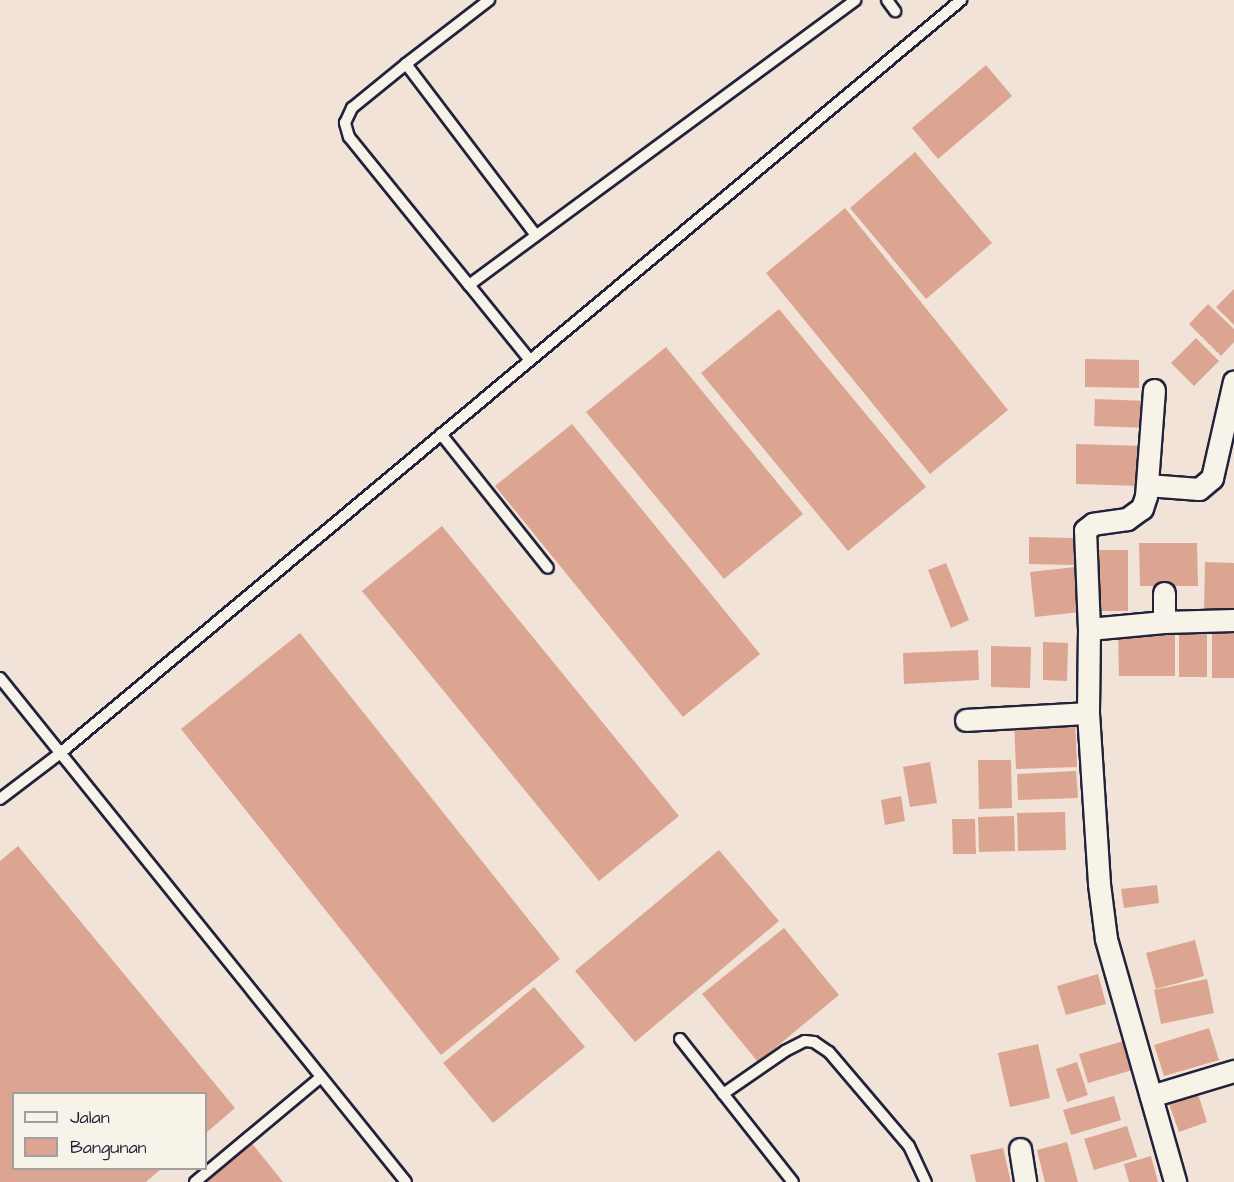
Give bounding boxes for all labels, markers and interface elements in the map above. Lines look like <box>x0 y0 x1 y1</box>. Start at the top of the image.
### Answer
legend <box>12 1092 207 1170</box>
text: Jalan <box>70 1105 110 1130</box>
text: Bangunan <box>70 1135 147 1160</box>

